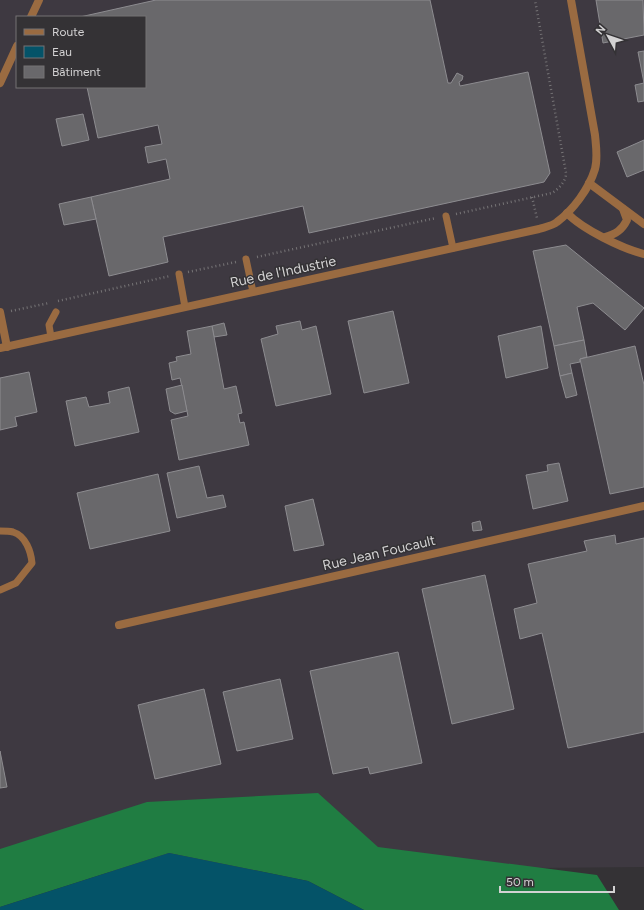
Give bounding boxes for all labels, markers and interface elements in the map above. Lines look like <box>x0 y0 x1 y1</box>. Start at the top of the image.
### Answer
legend <box>16 16 146 88</box>
north arrow <box>588 16 628 56</box>
text: N <box>593 22 608 37</box>
text: Route <box>52 25 85 39</box>
text: Eau <box>52 45 72 59</box>
text: Bâtiment <box>52 65 101 79</box>
street label: Rue de l'Industrie <box>228 252 338 292</box>
street label: Rue Jean Foucault <box>321 532 437 574</box>
scale bar <box>500 868 614 894</box>
text: 50 m <box>506 875 534 889</box>

